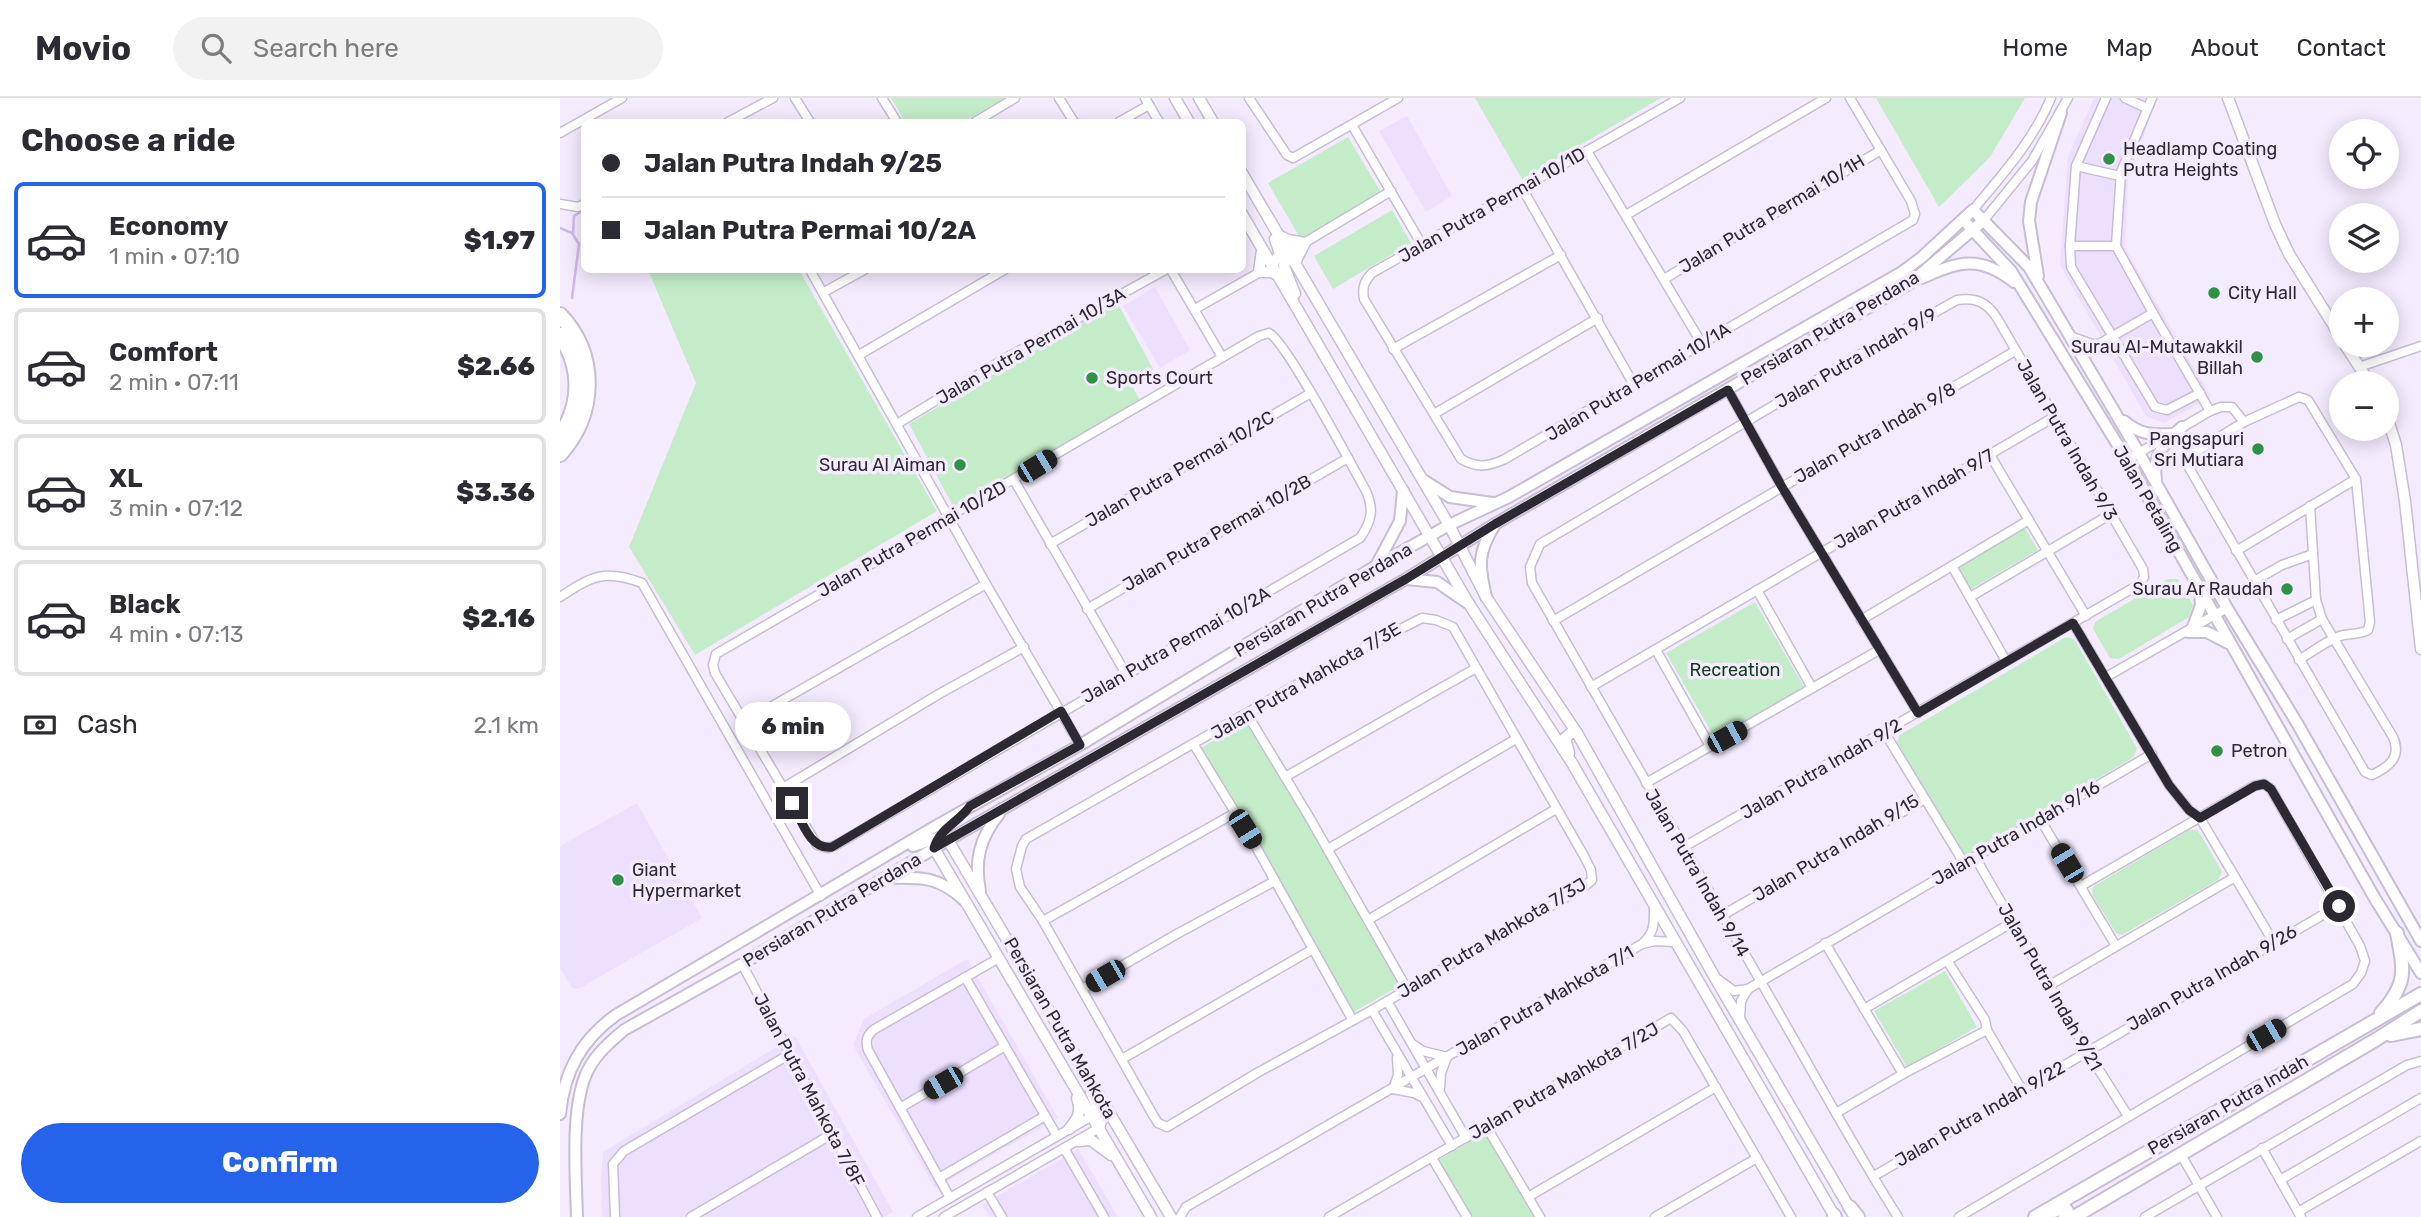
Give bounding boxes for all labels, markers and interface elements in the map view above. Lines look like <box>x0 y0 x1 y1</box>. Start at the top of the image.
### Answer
search box <box>173 17 663 80</box>
text: Movio <box>35 29 131 68</box>
icon: search <box>197 29 235 67</box>
text: Search here <box>253 33 399 64</box>
text: Home <box>2002 34 2068 62</box>
text: Map <box>2106 34 2153 62</box>
text: About <box>2191 34 2259 62</box>
text: Contact <box>2297 34 2386 62</box>
map controls <box>2329 119 2399 441</box>
button: locate <box>2329 119 2399 189</box>
text: Choose a ride <box>21 121 235 159</box>
place label: Headlamp Coating Putra Heights <box>2123 138 2277 181</box>
street label: Jalan Putra Permai 10/1D <box>1395 142 1589 268</box>
text: Jalan Putra Indah 9/25 <box>644 148 942 179</box>
street label: Jalan Putra Permai 10/1H <box>1675 150 1869 278</box>
marker: Headlamp Coating Putra Heights <box>2101 151 2117 167</box>
button: layers <box>2329 203 2399 273</box>
icon: car <box>25 209 88 272</box>
text: Economy <box>109 211 228 242</box>
text: Jalan Putra Permai 10/2A <box>644 215 976 246</box>
text: $1.97 <box>464 225 535 256</box>
text: 1 min · 07:10 <box>109 242 240 270</box>
street label: Persiaran Putra Perdana <box>1737 266 1923 390</box>
place label: City Hall <box>2228 282 2297 304</box>
street label: Jalan Putra Permai 10/3A <box>933 283 1129 409</box>
marker: City Hall <box>2206 285 2222 301</box>
button: + <box>2329 287 2399 357</box>
street label: Jalan Putra Indah 9/9 <box>1772 303 1940 413</box>
street label: Jalan Putra Permai 10/1A <box>1542 318 1734 446</box>
icon: car <box>25 335 88 398</box>
place label: Surau Al-Mutawakkil Billah <box>2071 336 2243 379</box>
text: Comfort <box>109 337 218 368</box>
marker: Surau Al-Mutawakkil Billah <box>2249 349 2265 365</box>
text: $2.66 <box>457 351 535 382</box>
street label: Jalan Putra Indah 9/3 <box>2012 356 2122 524</box>
place label: Sports Court <box>1106 367 1213 389</box>
text: 2 min · 07:11 <box>109 368 239 396</box>
marker: Sports Court <box>1084 370 1100 386</box>
button: − <box>2329 371 2399 441</box>
street label: Jalan Putra Indah 9/8 <box>1790 378 1960 488</box>
street label: Jalan Putra Permai 10/2C <box>1082 406 1278 532</box>
place label: Pangsapuri Sri Mutiara <box>2149 428 2244 471</box>
marker: Pangsapuri Sri Mutiara <box>2250 441 2266 457</box>
street label: Jalan Petaling <box>2109 442 2187 556</box>
street label: Jalan Putra Indah 9/7 <box>1830 444 1998 554</box>
car <box>1014 446 1061 486</box>
place label: Surau Al Aiman <box>819 454 946 476</box>
marker: Surau Al Aiman <box>952 457 968 473</box>
icon: car <box>25 461 88 524</box>
text: XL <box>109 463 142 494</box>
street label: Jalan Putra Permai 10/2B <box>1119 470 1315 596</box>
street label: Jalan Putra Permai 10/2D <box>814 476 1010 602</box>
text: $3.36 <box>456 477 535 508</box>
text: 3 min · 07:12 <box>109 494 243 522</box>
street label: Persiaran Putra Perdana <box>1230 538 1416 662</box>
place label: Surau Ar Raudah <box>2132 578 2273 600</box>
marker: Surau Ar Raudah <box>2279 581 2295 597</box>
street label: Jalan Putra Permai 10/2A <box>1078 582 1274 708</box>
icon: car <box>25 587 88 650</box>
text: Black <box>109 589 181 620</box>
text: $2.16 <box>462 603 535 634</box>
street label: Jalan Putra Mahkota 7/3E <box>1207 618 1405 744</box>
text: 4 min · 07:13 <box>109 620 244 648</box>
park label: Recreation <box>1690 659 1780 681</box>
callout: 6 min <box>734 702 850 750</box>
icon: cash <box>21 706 59 744</box>
text: Cash <box>77 709 138 740</box>
text: 2.1 km <box>473 711 539 739</box>
text: 6 min <box>761 712 825 740</box>
street label: Jalan Putra Indah 9/2 <box>1737 714 1905 824</box>
car <box>1704 718 1751 756</box>
place label: Petron <box>2231 740 2287 762</box>
marker: Petron <box>2209 743 2225 759</box>
street label: Jalan Putra Indah 9/16 <box>1928 776 2104 890</box>
street label: Jalan Putra Indah 9/14 <box>1640 785 1754 961</box>
route end <box>776 787 808 819</box>
street label: Jalan Putra Indah 9/15 <box>1749 790 1923 906</box>
car <box>1225 806 1266 852</box>
car <box>2048 840 2087 886</box>
street label: Persiaran Putra Perdana <box>739 848 925 972</box>
place label: Giant Hypermarket <box>632 859 741 902</box>
marker: Giant Hypermarket <box>610 872 626 888</box>
street label: Jalan Putra Mahkota 7/3J <box>1394 873 1590 1003</box>
route start <box>2323 890 2355 922</box>
street label: Jalan Putra Indah 9/21 <box>1993 899 2107 1075</box>
street label: Jalan Putra Indah 9/26 <box>2123 920 2301 1036</box>
street label: Persiaran Putra Mahkota <box>999 934 1121 1122</box>
street label: Jalan Putra Mahkota 7/1 <box>1452 941 1638 1061</box>
car <box>1082 956 1129 996</box>
street label: Jalan Putra Mahkota 7/8F <box>749 990 869 1190</box>
car <box>2243 1015 2290 1055</box>
street label: Jalan Putra Mahkota 7/2J <box>1465 1018 1663 1144</box>
street label: Persiaran Putra Indah <box>2144 1050 2312 1160</box>
street label: Jalan Putra Indah 9/22 <box>1891 1056 2069 1172</box>
car <box>920 1063 967 1103</box>
button: Confirm <box>21 1123 539 1203</box>

